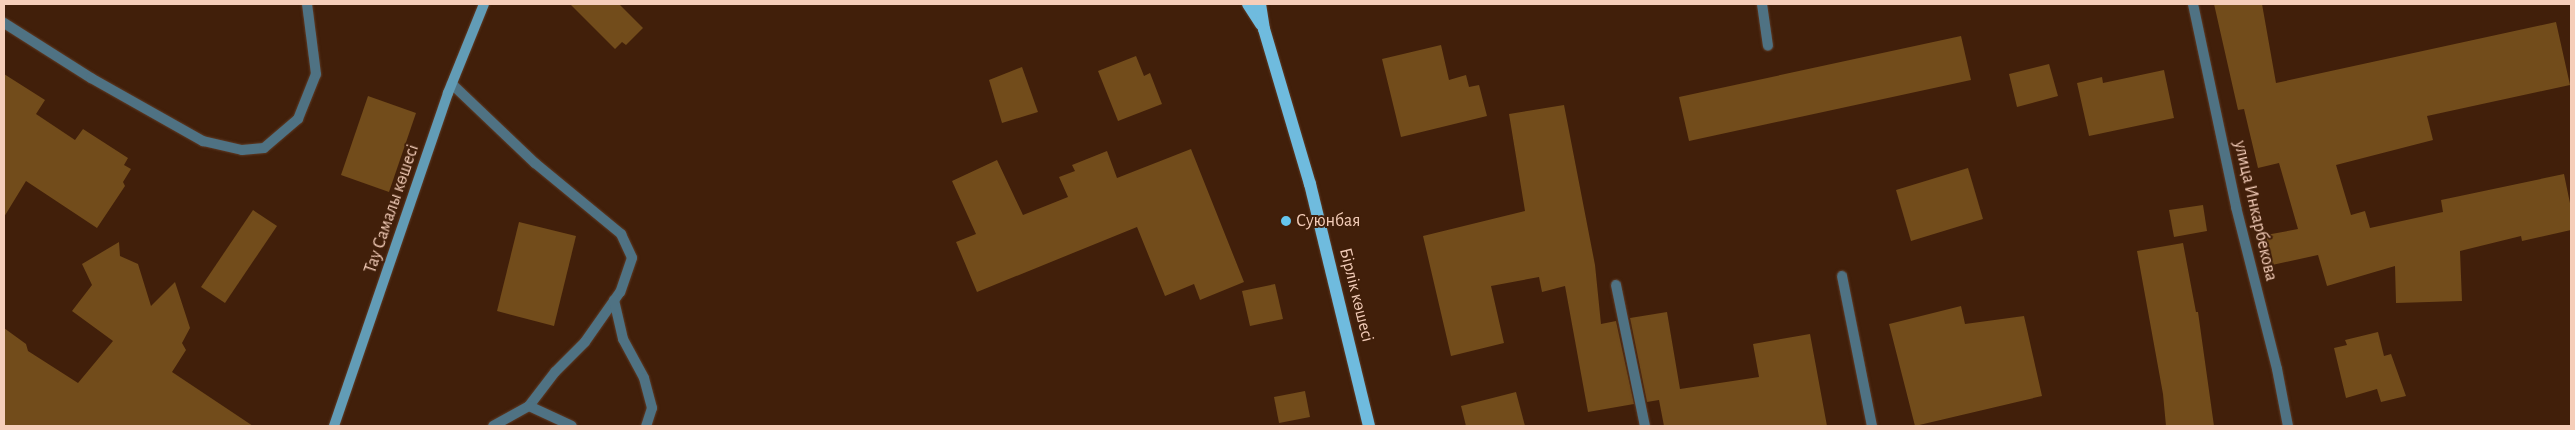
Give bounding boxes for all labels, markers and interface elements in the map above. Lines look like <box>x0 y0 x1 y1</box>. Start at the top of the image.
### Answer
street label: улица Инкарбекова <box>2228 139 2282 283</box>
street label: Тау Самалы көшесі <box>360 142 424 276</box>
place label: Суюнбая <box>1296 210 1360 232</box>
marker: Суюнбая <box>1280 215 1292 227</box>
street label: Бірлік көшесі <box>1334 246 1378 344</box>

